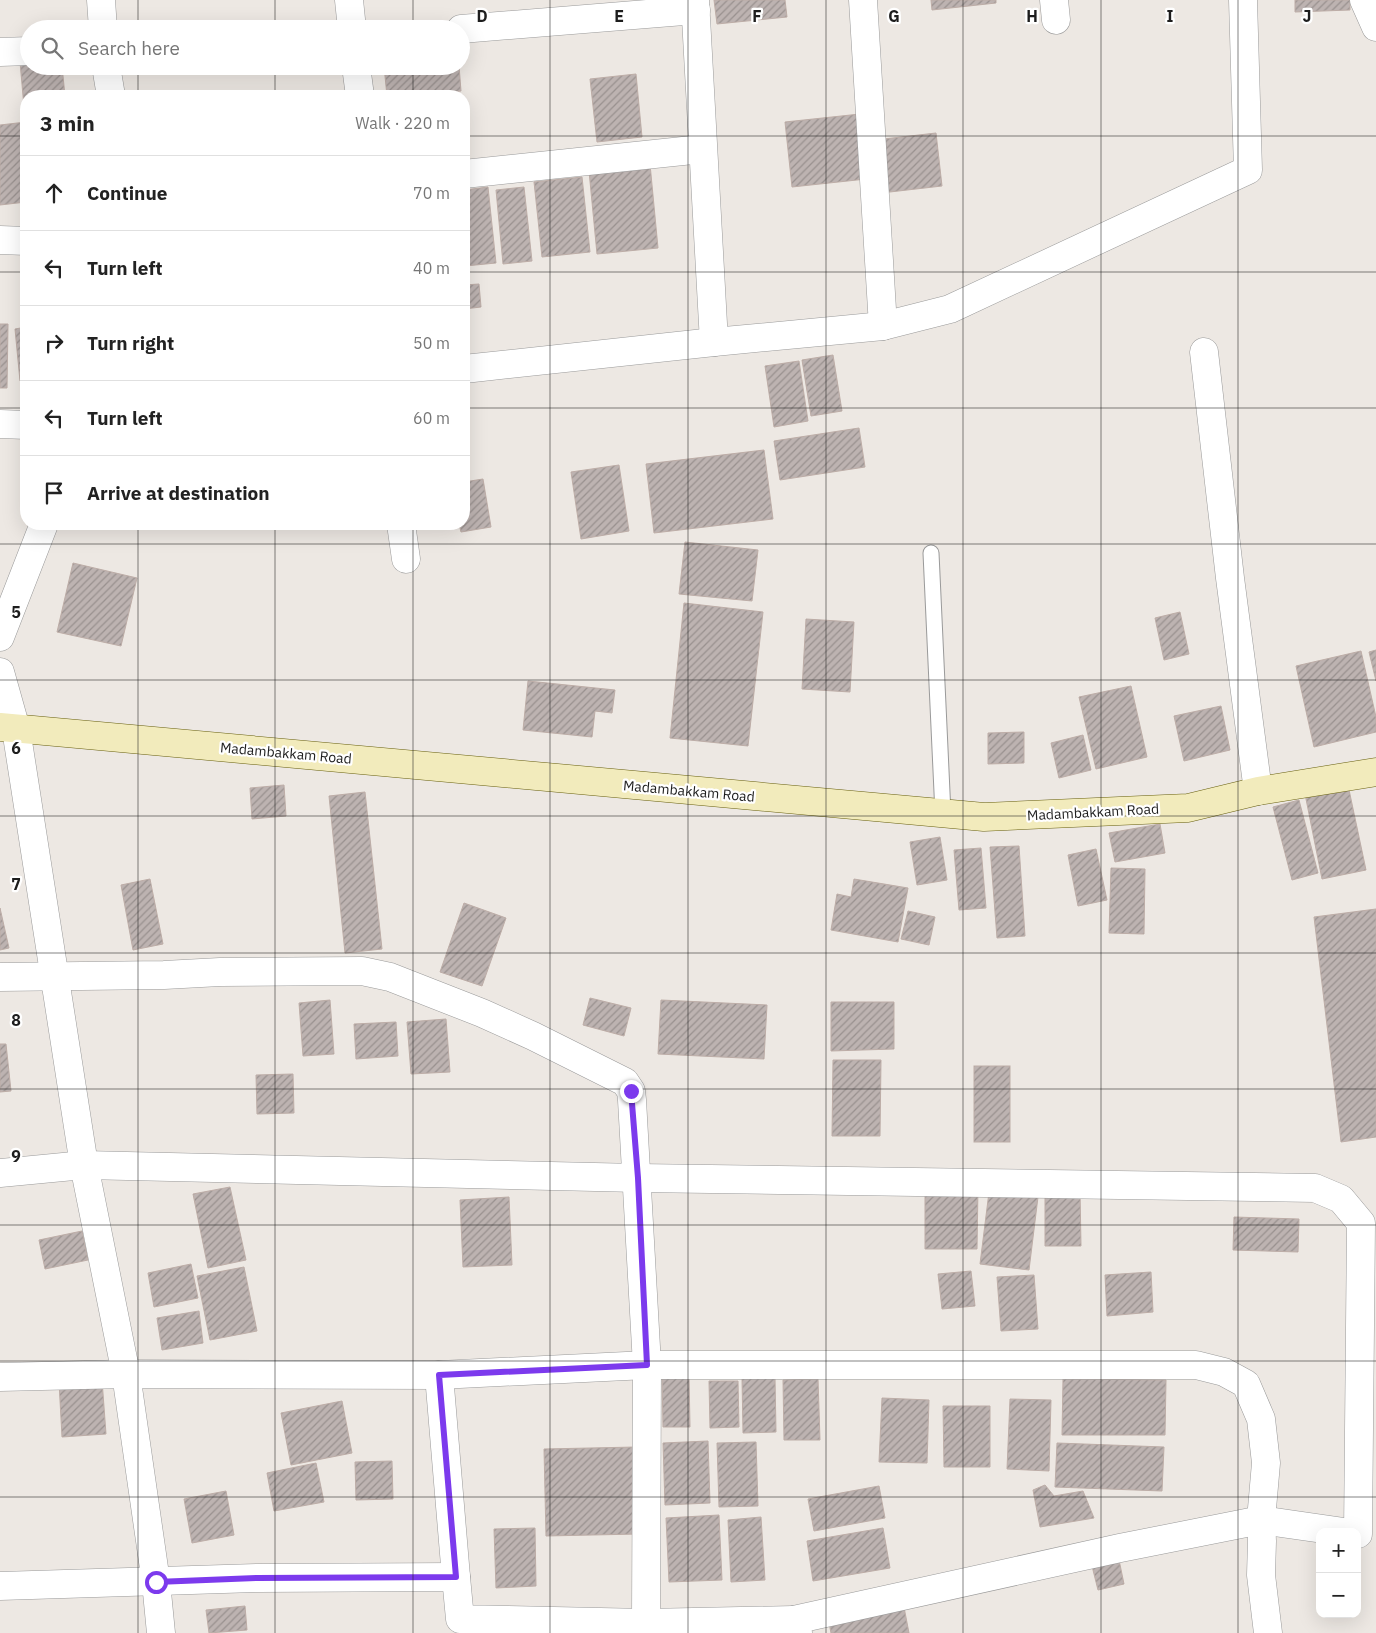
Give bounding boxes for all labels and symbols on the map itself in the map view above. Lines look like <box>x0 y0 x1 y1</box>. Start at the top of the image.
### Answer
text: D <box>476 6 488 26</box>
text: E <box>614 6 624 26</box>
text: F <box>752 6 762 26</box>
text: G <box>888 6 900 26</box>
text: H <box>1026 6 1038 26</box>
text: I <box>1167 6 1174 26</box>
text: J <box>1303 6 1311 26</box>
text: 5 <box>11 602 21 622</box>
text: 6 <box>11 738 21 758</box>
street label: Madambakkam Road <box>219 738 353 768</box>
street label: Madambakkam Road <box>622 776 756 806</box>
street label: Madambakkam Road <box>1027 800 1159 824</box>
text: 7 <box>11 874 21 894</box>
text: 8 <box>11 1010 21 1030</box>
route end <box>620 1080 643 1103</box>
text: 9 <box>11 1146 21 1166</box>
route start <box>145 1571 168 1594</box>

